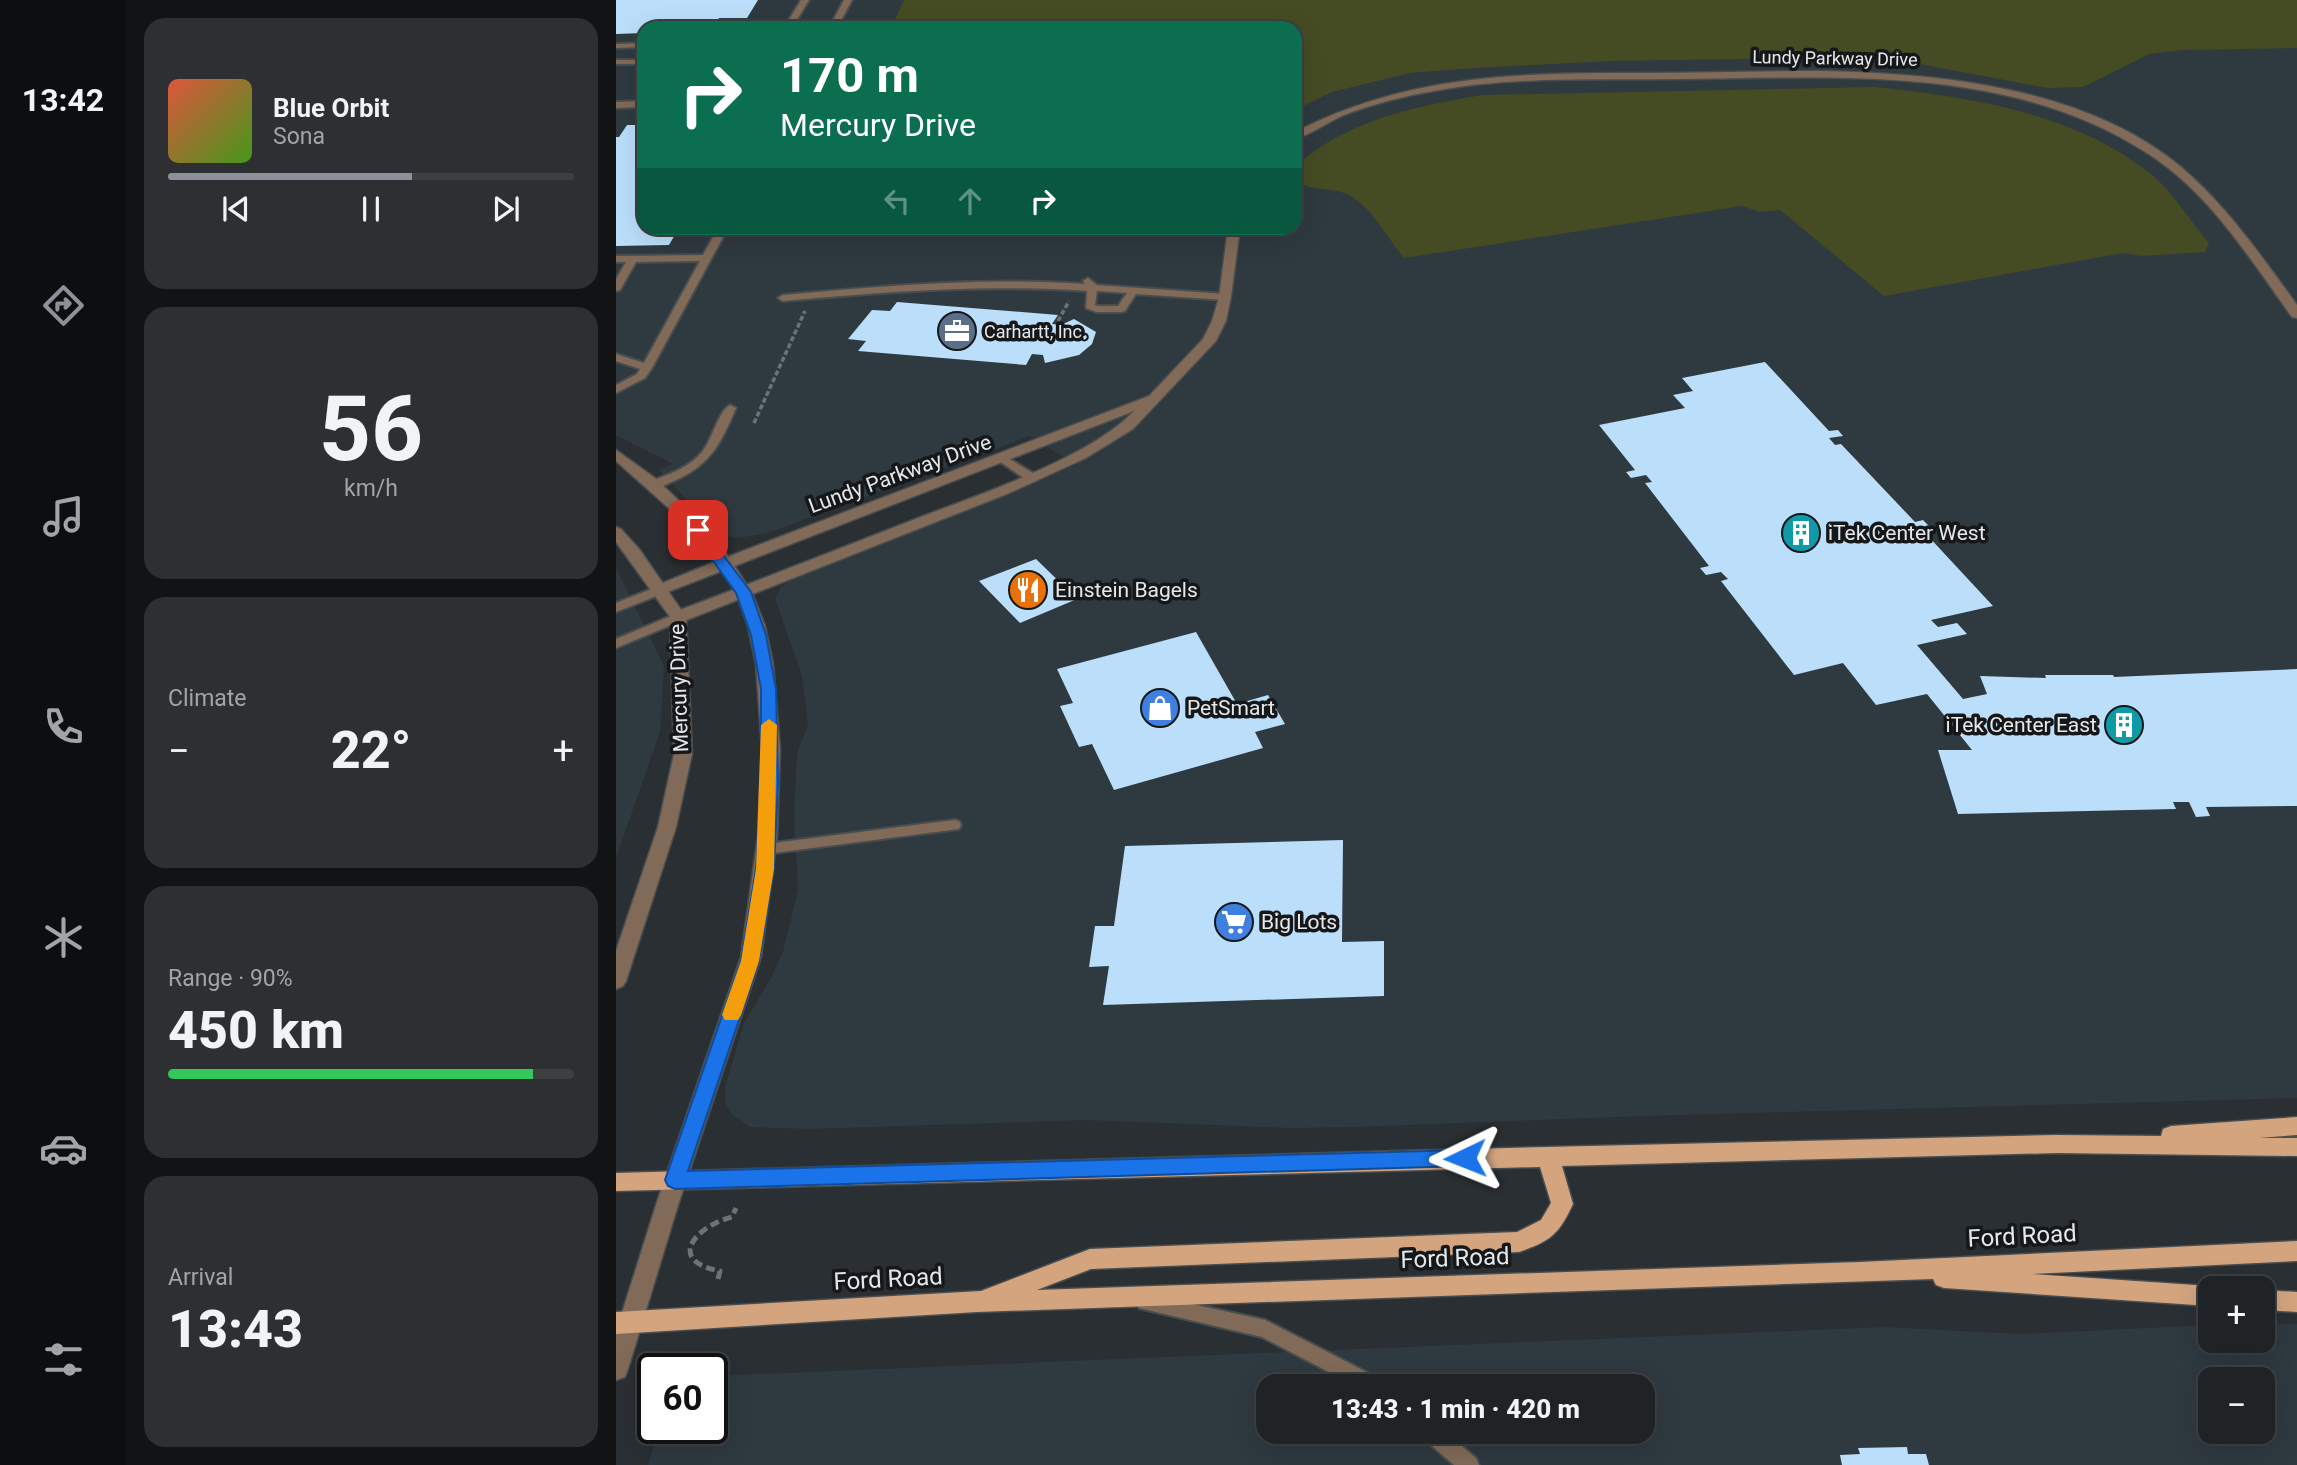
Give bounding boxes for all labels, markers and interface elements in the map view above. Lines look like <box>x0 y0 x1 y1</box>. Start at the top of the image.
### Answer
street label: Lundy Parkway Drive <box>1752 46 1918 70</box>
text: 170 m <box>780 47 919 104</box>
icon: right <box>665 49 756 140</box>
text: 13:42 <box>22 81 104 119</box>
text: Blue Orbit <box>273 93 389 123</box>
text: Mercury Drive <box>780 106 976 144</box>
text: Sona <box>273 123 325 150</box>
icon: left <box>878 182 916 220</box>
icon: ahead <box>951 182 989 220</box>
icon: right <box>1024 182 1062 220</box>
icon: previous <box>217 190 255 228</box>
icon: pause <box>352 190 390 228</box>
icon: next <box>487 190 525 228</box>
icon: directions <box>39 281 88 330</box>
office icon: Carhartt, Inc. <box>936 310 978 352</box>
place label: Carhartt, Inc. <box>984 321 1087 342</box>
text: 56 <box>319 376 423 482</box>
street label: Lundy Parkway Drive <box>805 430 995 518</box>
text: km/h <box>344 475 398 502</box>
icon: music <box>39 492 88 541</box>
pin <box>668 500 728 560</box>
icon: arrive <box>679 511 717 549</box>
building icon: iTek Center West <box>1780 512 1822 554</box>
place label: iTek Center West <box>1828 521 1986 545</box>
restaurant icon: Einstein Bagels <box>1007 569 1049 611</box>
place label: Einstein Bagels <box>1055 578 1198 602</box>
street label: Mercury Drive <box>665 623 693 753</box>
text: Climate <box>168 685 247 712</box>
shop icon: PetSmart <box>1139 687 1181 729</box>
place label: PetSmart <box>1187 696 1275 720</box>
icon: phone <box>39 702 88 751</box>
building icon: iTek Center East <box>2103 704 2145 746</box>
place label: iTek Center East <box>1946 713 2097 737</box>
text: 22° <box>331 720 411 781</box>
text: − <box>168 729 190 773</box>
text: + <box>552 729 574 773</box>
supermarket icon: Big Lots <box>1213 901 1255 943</box>
place label: Big Lots <box>1261 910 1337 934</box>
icon: climate <box>39 913 88 962</box>
text: Range · 90% <box>168 965 293 992</box>
text: 450 km <box>168 1000 344 1061</box>
position arrow <box>1428 1121 1502 1195</box>
icon: car <box>39 1124 88 1173</box>
street label: Ford Road <box>1967 1219 2077 1253</box>
street label: Ford Road <box>1400 1242 1510 1274</box>
street label: Ford Road <box>833 1262 943 1296</box>
text: Arrival <box>168 1264 233 1291</box>
map controls <box>2198 1276 2275 1444</box>
button: + <box>2198 1276 2275 1353</box>
text: 13:43 <box>168 1299 303 1360</box>
icon: filters <box>39 1335 88 1384</box>
speed limit sign: 60 <box>637 1353 728 1444</box>
button: − <box>2198 1367 2275 1444</box>
text: 13:43 · 1 min · 420 m <box>1331 1394 1580 1424</box>

